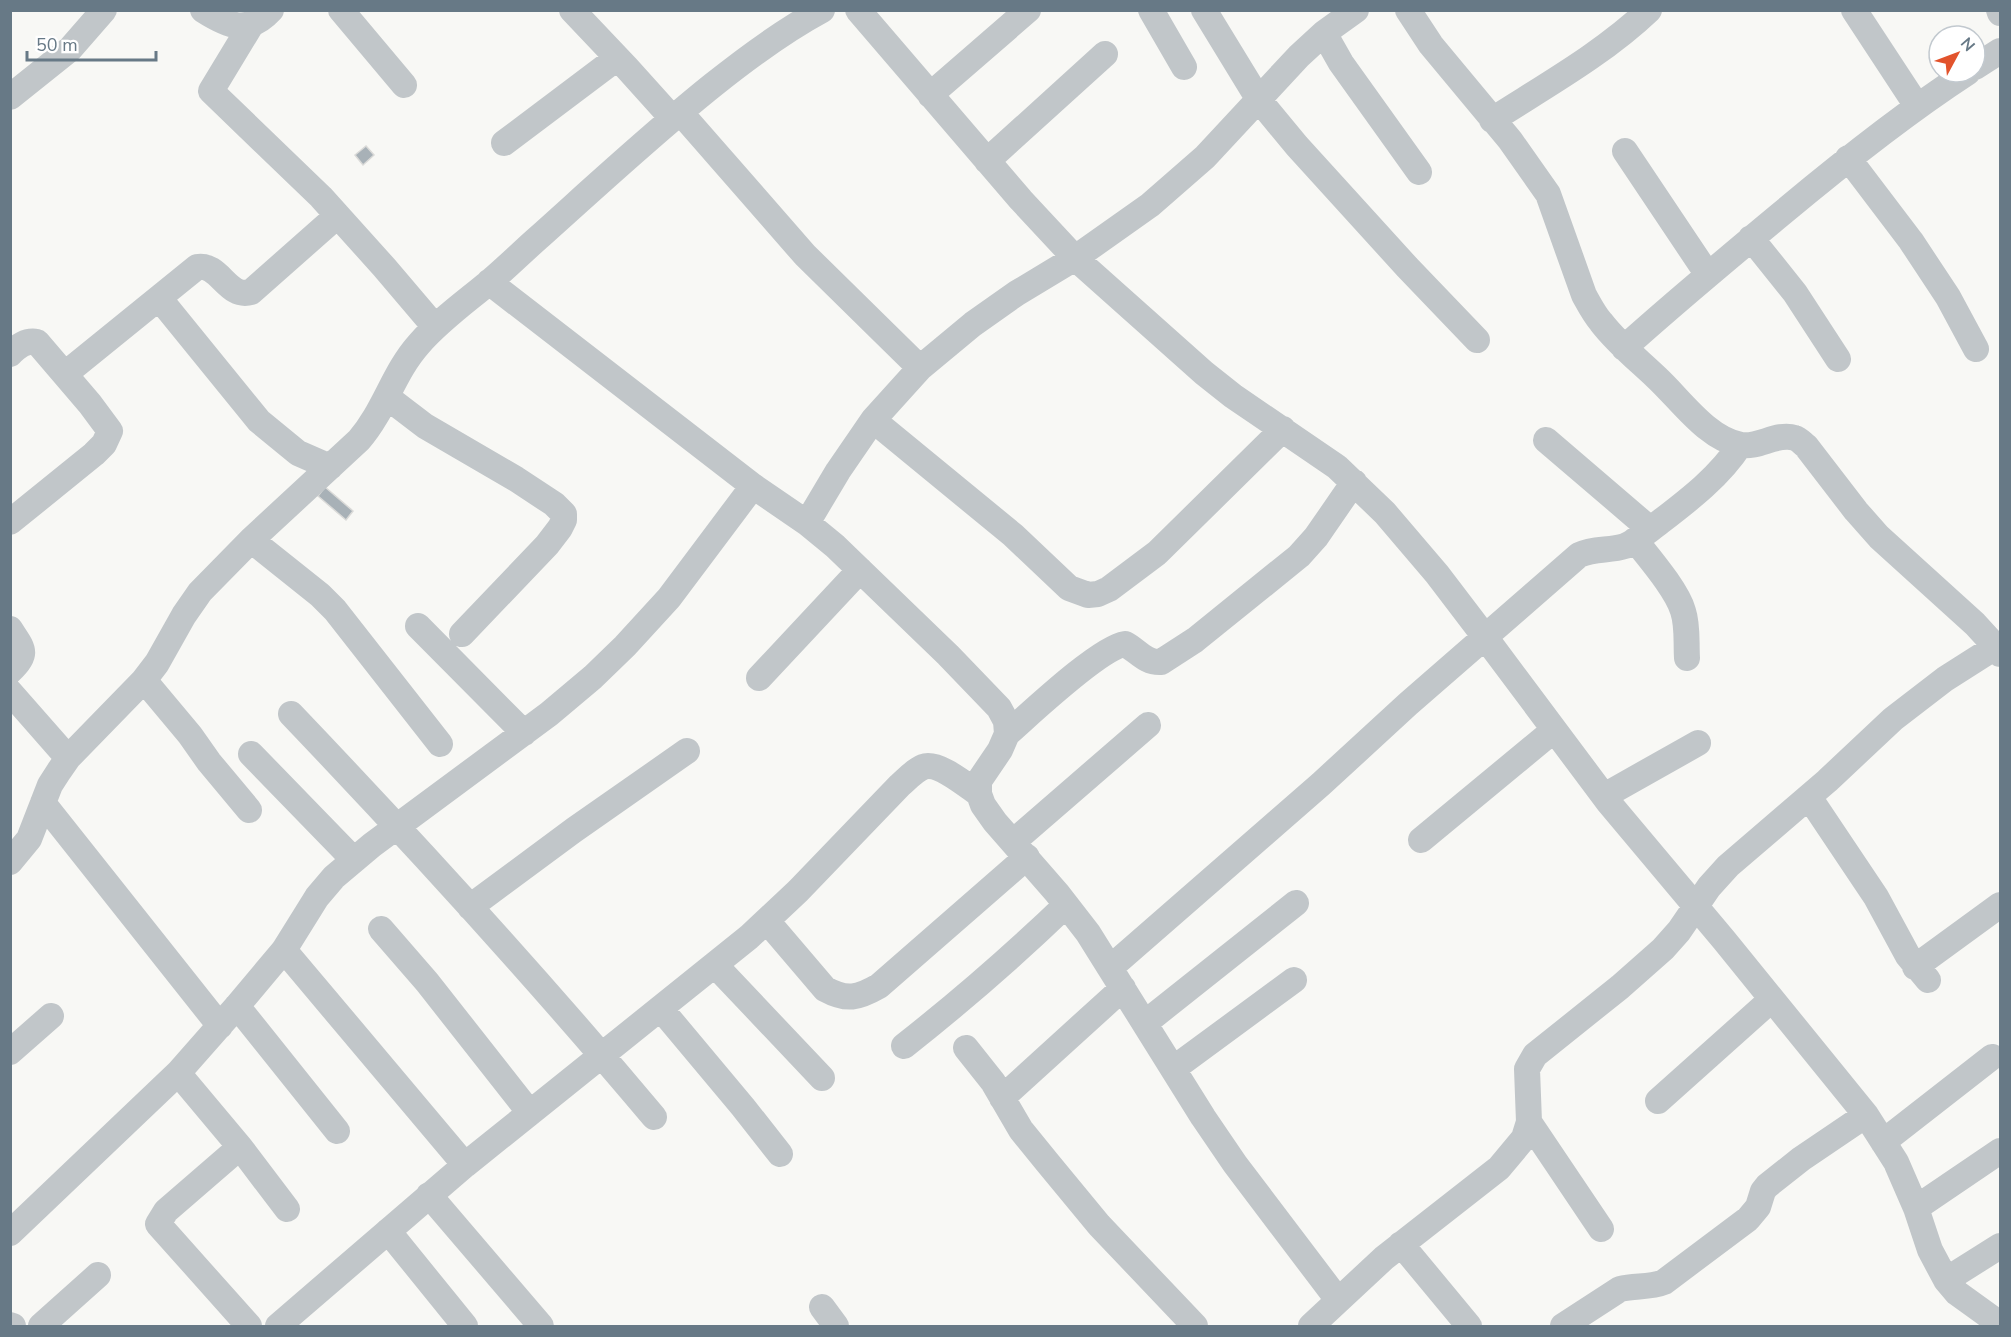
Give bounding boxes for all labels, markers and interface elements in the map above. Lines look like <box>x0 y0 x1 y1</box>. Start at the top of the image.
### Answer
scale bar <box>27 24 156 62</box>
north arrow <box>1927 24 1987 84</box>
text: 50 m <box>36 33 78 57</box>
text: N <box>1955 33 1980 57</box>

